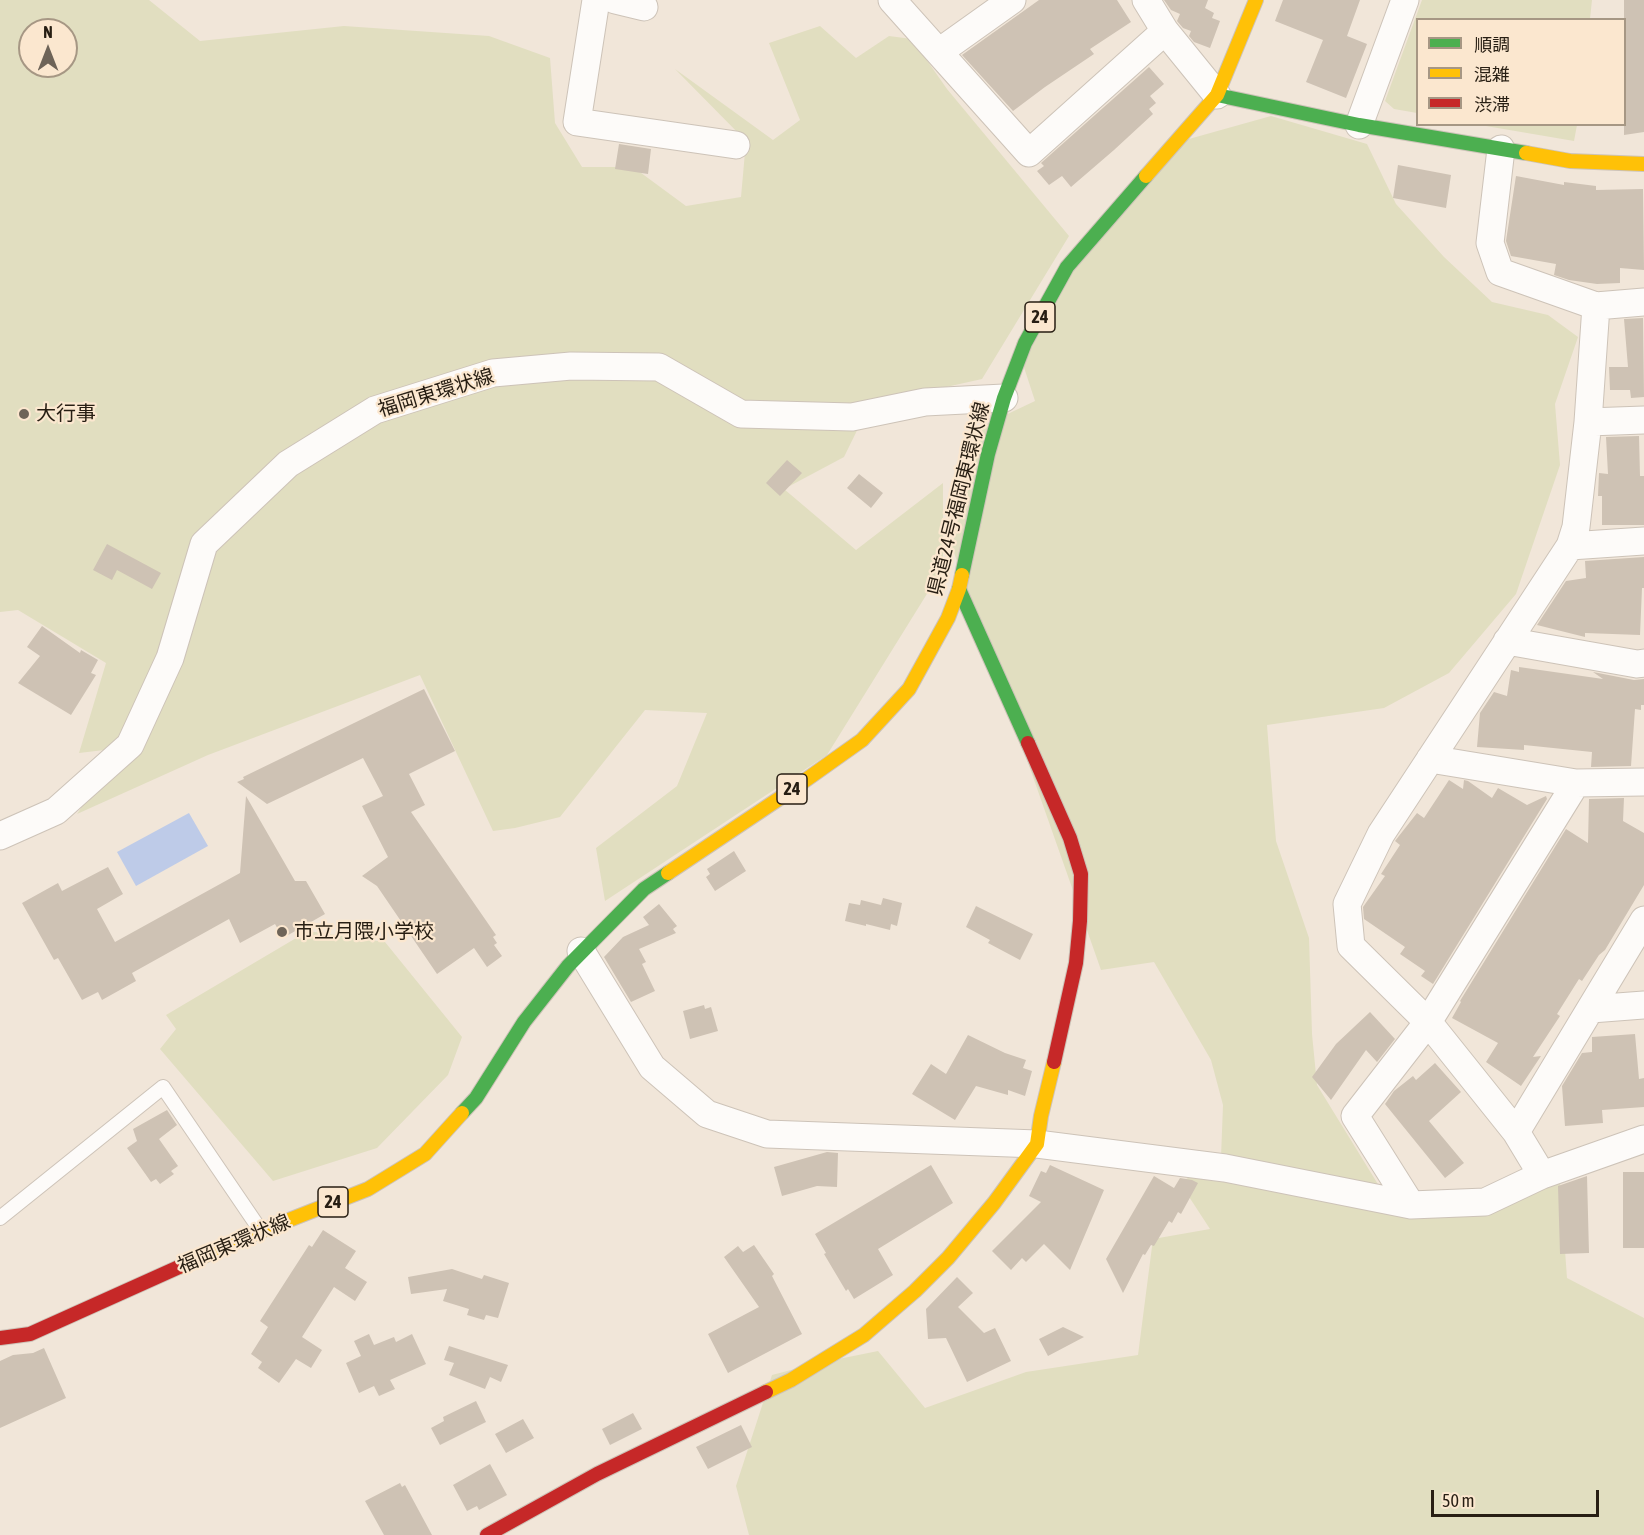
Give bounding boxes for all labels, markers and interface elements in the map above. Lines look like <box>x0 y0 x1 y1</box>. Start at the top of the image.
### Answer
north arrow <box>18 18 78 78</box>
legend <box>1416 18 1626 126</box>
text: N <box>43 23 53 41</box>
text: 順調 <box>1474 34 1510 55</box>
text: 混雑 <box>1474 64 1510 85</box>
text: 渋滞 <box>1474 94 1510 115</box>
road number: 24 <box>1025 302 1055 332</box>
street label: 福岡東環状線 <box>375 364 497 422</box>
street label: 県道24号福岡東環状線 <box>923 400 995 598</box>
place label: 大行事 <box>36 402 96 426</box>
marker: 大行事 <box>17 407 31 421</box>
road number: 24 <box>777 774 807 804</box>
place label: 市立月隈小学校 <box>294 920 434 944</box>
marker: 市立月隈小学校 <box>275 925 289 939</box>
road number: 24 <box>318 1187 348 1217</box>
street label: 福岡東環状線 <box>174 1210 294 1278</box>
scale bar <box>1434 1478 1602 1516</box>
text: 50 m <box>1442 1490 1474 1511</box>

